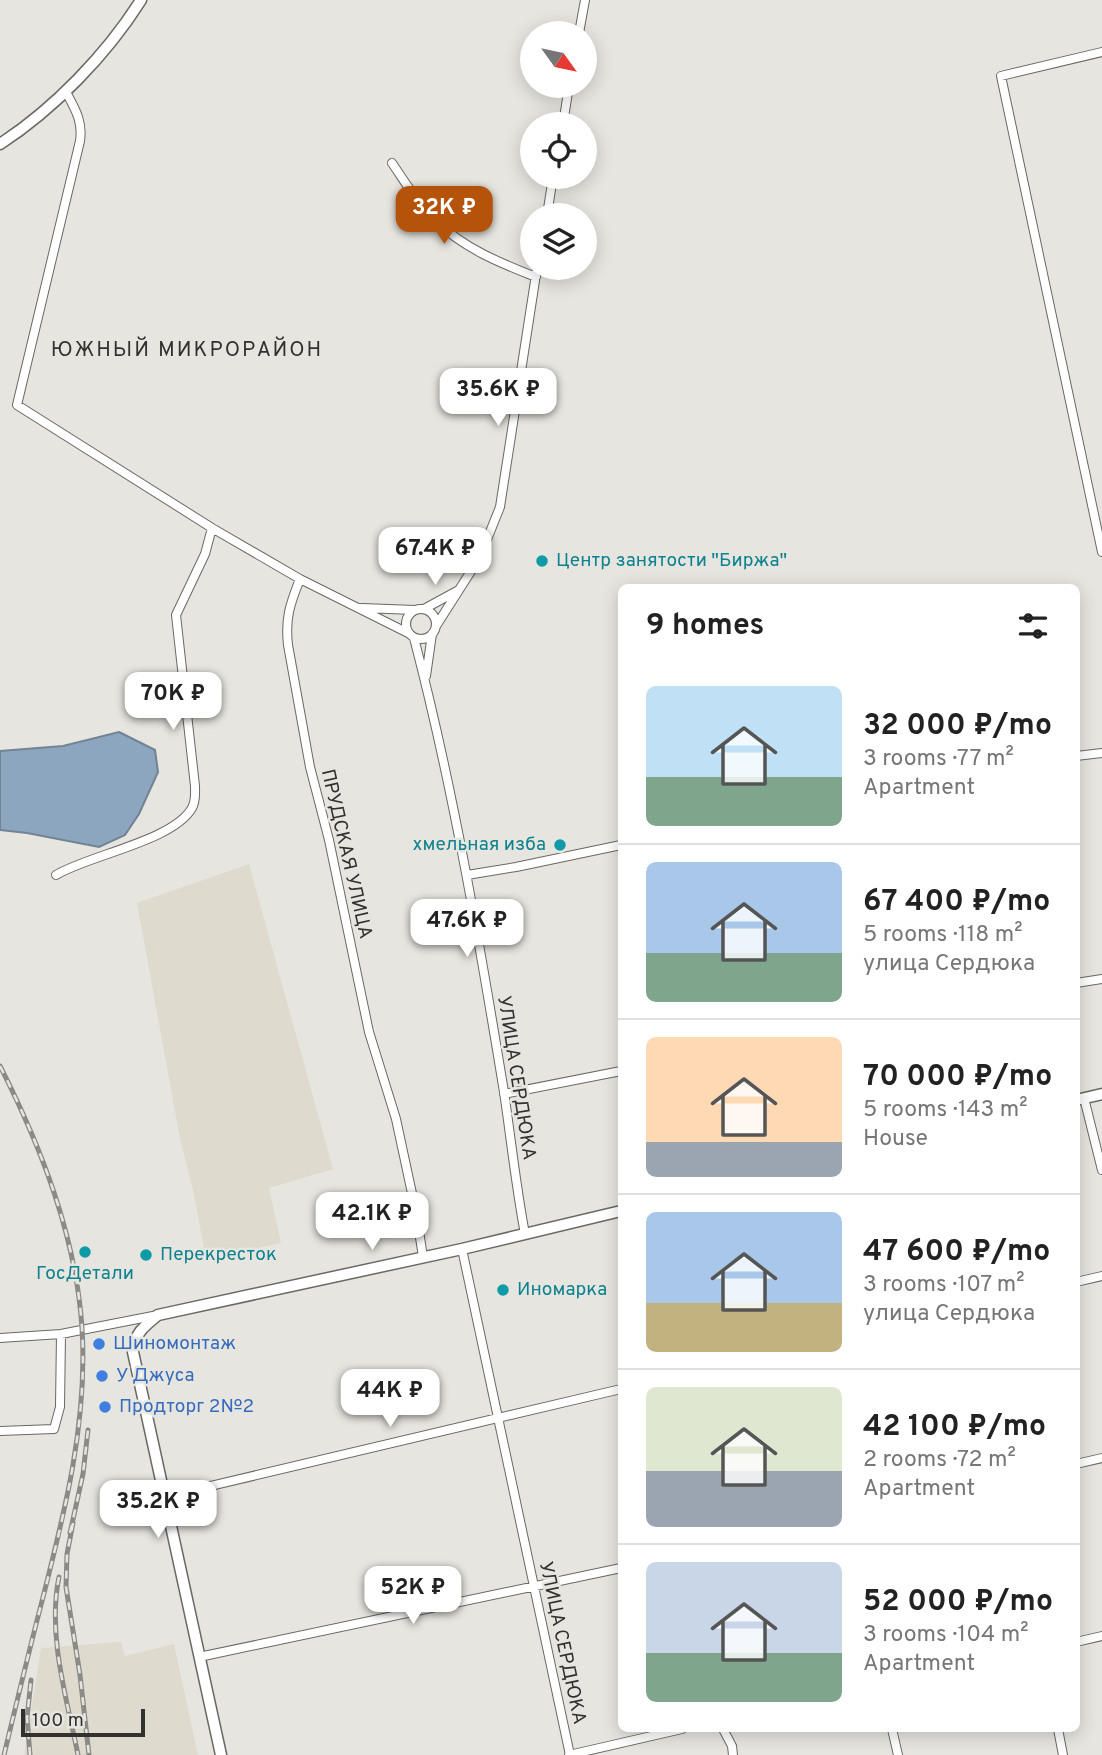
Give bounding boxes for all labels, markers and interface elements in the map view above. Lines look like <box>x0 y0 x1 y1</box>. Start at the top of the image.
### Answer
north arrow <box>520 21 597 98</box>
map controls <box>520 21 597 280</box>
button: locate <box>520 112 597 189</box>
pin: 32K ₽ <box>395 187 493 246</box>
text: 32K ₽ <box>412 194 476 223</box>
button: layers <box>520 203 597 280</box>
district label: ЮЖНЫЙ МИКРОРАЙОН <box>51 336 323 364</box>
pin: 35.6K ₽ <box>433 368 563 428</box>
text: 35.6K ₽ <box>456 376 540 405</box>
pin: 67.4K ₽ <box>370 528 500 587</box>
text: 67.4K ₽ <box>394 535 476 564</box>
place label: Центр занятости "Биржа" <box>556 549 787 573</box>
marker: Центр занятости "Биржа" <box>534 553 550 569</box>
icon: filters <box>1014 607 1052 645</box>
text: 9 homes <box>646 608 764 645</box>
pin: 70K ₽ <box>124 672 222 732</box>
text: 70K ₽ <box>141 680 205 709</box>
text: 32 000 ₽/mo <box>863 708 1052 745</box>
icon: home <box>702 714 786 798</box>
text: 3 rooms · 77 m² <box>863 745 1014 774</box>
street label: ПРУДСКАЯ УЛИЦА <box>315 767 377 941</box>
text: Apartment <box>863 774 975 803</box>
place label: хмельная изба <box>413 833 546 857</box>
marker: хмельная изба <box>552 837 568 853</box>
text: 67 400 ₽/mo <box>863 884 1050 921</box>
icon: home <box>702 890 786 974</box>
pin: 47.6K ₽ <box>402 900 532 959</box>
text: 47.6K ₽ <box>426 907 508 936</box>
text: 5 rooms · 118 m² <box>863 921 1022 950</box>
text: улица Сердюка <box>863 950 1035 979</box>
street label: УЛИЦА СЕРДЮКА <box>491 994 541 1162</box>
text: 70 000 ₽/mo <box>863 1059 1052 1096</box>
icon: home <box>702 1065 786 1149</box>
text: 5 rooms · 143 m² <box>863 1096 1028 1125</box>
text: House <box>863 1125 928 1154</box>
pin: 42.1K ₽ <box>307 1192 437 1252</box>
text: 42.1K ₽ <box>332 1200 412 1229</box>
text: 47 600 ₽/mo <box>863 1234 1050 1271</box>
icon: home <box>702 1240 786 1324</box>
place label: Перекресток <box>160 1243 277 1267</box>
marker: ГосДетали <box>77 1244 93 1260</box>
marker: Перекресток <box>138 1247 154 1263</box>
place label: ГосДетали <box>36 1262 134 1286</box>
text: 3 rooms · 107 m² <box>863 1271 1025 1300</box>
place label: Иномарка <box>517 1278 607 1302</box>
marker: Иномарка <box>495 1282 511 1298</box>
text: улица Сердюка <box>863 1300 1035 1329</box>
place label: Шиномонтаж <box>113 1332 236 1356</box>
marker: Шиномонтаж <box>91 1336 107 1352</box>
place label: У Джуса <box>116 1364 195 1388</box>
marker: У Джуса <box>94 1368 110 1384</box>
pin: 44K ₽ <box>341 1370 439 1429</box>
text: 44K ₽ <box>357 1377 423 1406</box>
place label: Продторг 2№2 <box>119 1395 254 1419</box>
marker: Продторг 2№2 <box>97 1399 113 1415</box>
text: 42 100 ₽/mo <box>863 1409 1046 1446</box>
icon: home <box>702 1415 786 1499</box>
text: 2 rooms · 72 m² <box>863 1446 1016 1475</box>
text: Apartment <box>863 1475 975 1504</box>
pin: 35.2K ₽ <box>93 1480 223 1540</box>
text: 35.2K ₽ <box>116 1488 200 1517</box>
street label: УЛИЦА СЕРДЮКА <box>533 1559 591 1727</box>
pin: 52K ₽ <box>364 1566 462 1626</box>
text: 52K ₽ <box>380 1574 446 1603</box>
text: 52 000 ₽/mo <box>863 1584 1053 1621</box>
icon: home <box>702 1590 786 1674</box>
text: 3 rooms · 104 m² <box>863 1621 1028 1650</box>
text: Apartment <box>863 1650 975 1679</box>
scale bar <box>21 1706 145 1738</box>
text: 100 m <box>32 1709 84 1733</box>

